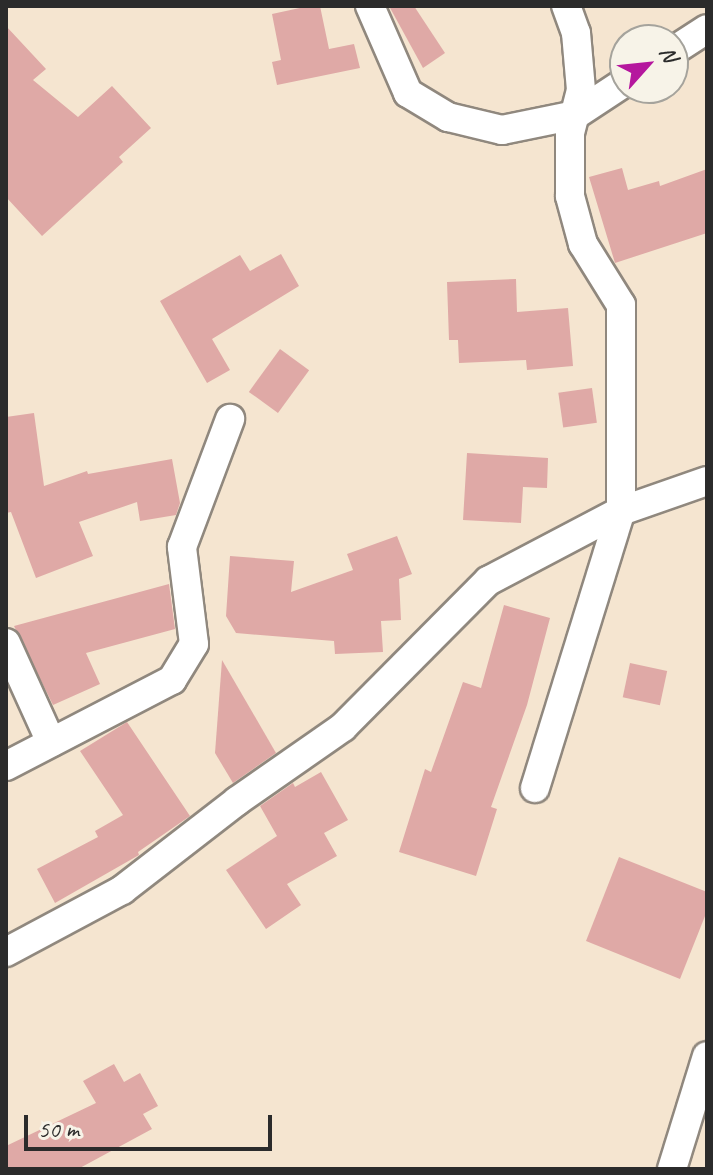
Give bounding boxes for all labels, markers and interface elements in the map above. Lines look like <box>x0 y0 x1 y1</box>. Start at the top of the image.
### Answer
north arrow <box>609 24 689 104</box>
text: N <box>653 42 684 66</box>
scale bar <box>28 1099 276 1149</box>
text: 50 m <box>38 1114 79 1144</box>

